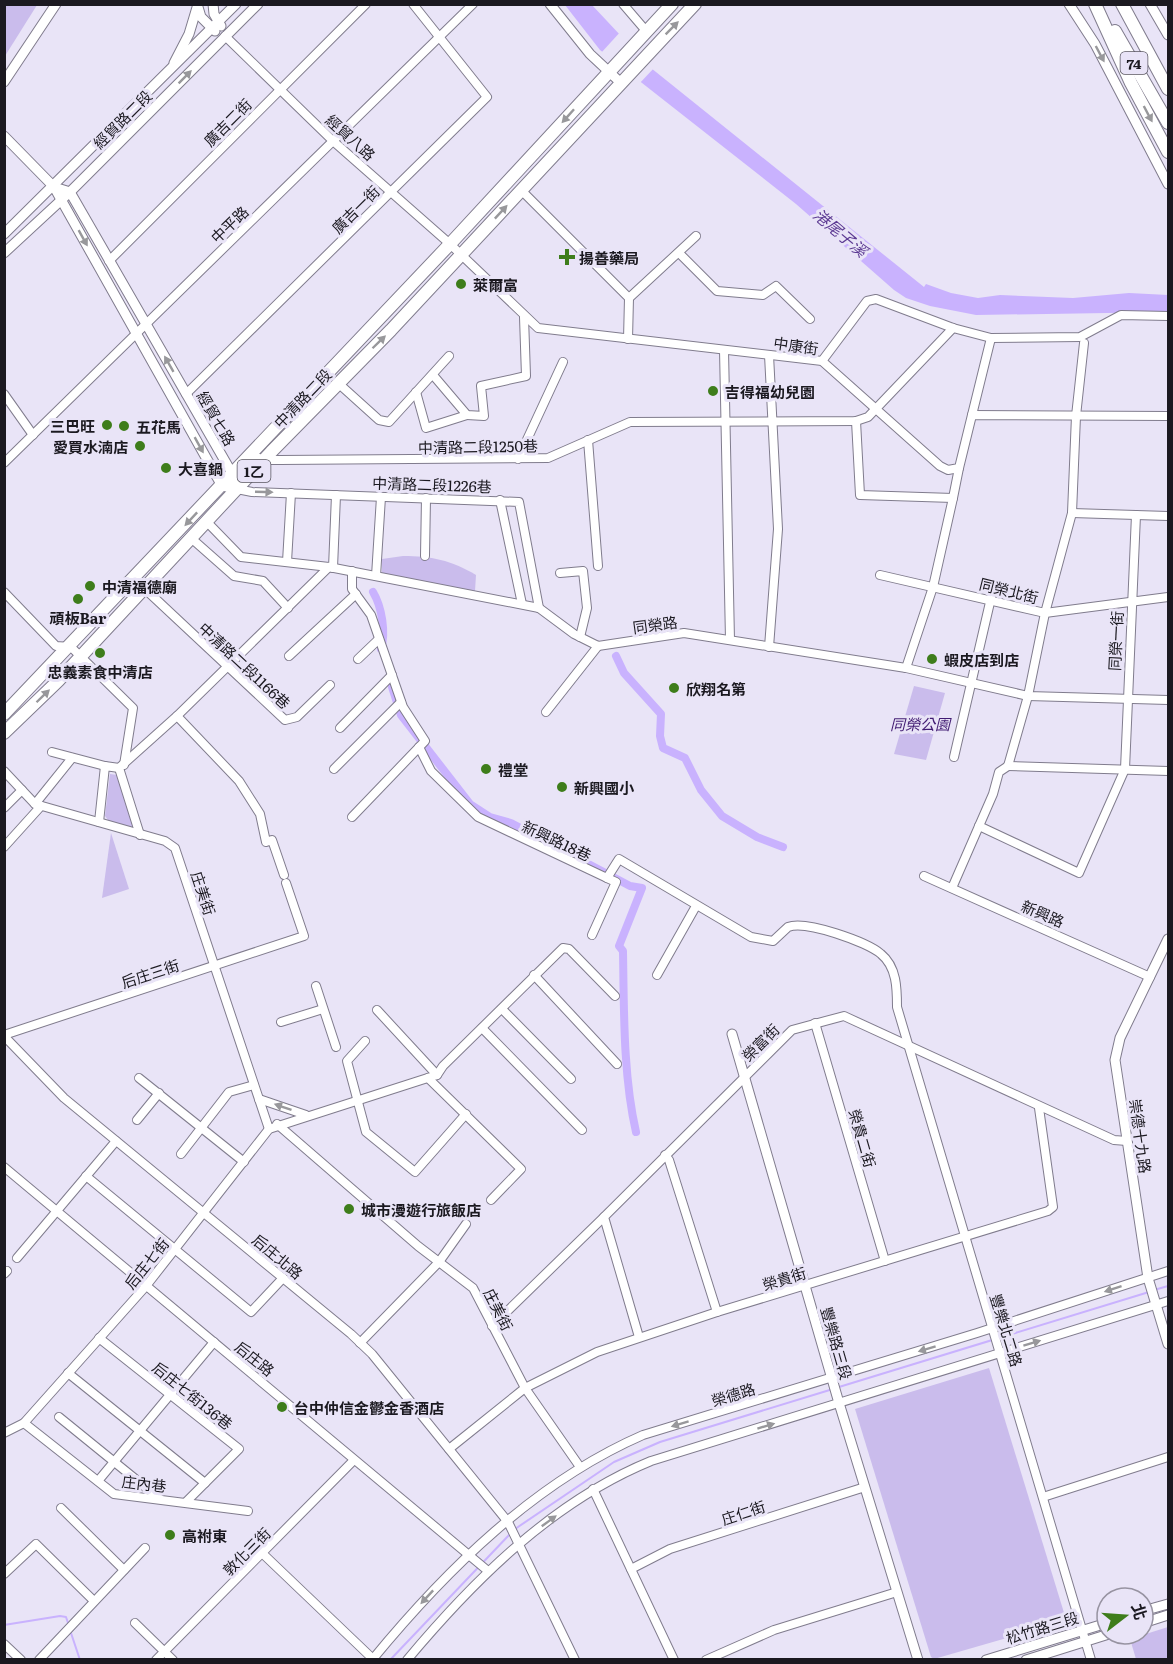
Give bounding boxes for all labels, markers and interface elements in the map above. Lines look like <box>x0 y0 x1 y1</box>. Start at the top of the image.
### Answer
one-way arrow <box>665 21 679 36</box>
one-way arrow <box>1095 46 1105 63</box>
road number: 74 <box>1120 52 1148 74</box>
one-way arrow <box>178 70 192 84</box>
street label: 經貿路二段 <box>87 84 157 154</box>
street label: 廣吉二街 <box>198 93 256 151</box>
one-way arrow <box>1143 106 1153 123</box>
street label: 經貿八路 <box>321 108 381 166</box>
one-way arrow <box>561 108 575 123</box>
street label: 廣吉一街 <box>326 180 384 238</box>
street label: 中平路 <box>205 200 253 248</box>
water label: 港尾子溪 <box>809 202 875 263</box>
one-way arrow <box>494 205 507 220</box>
one-way arrow <box>77 230 88 246</box>
place label: 揚善藥局 <box>579 246 639 269</box>
marker: 揚善藥局 <box>560 250 574 264</box>
place label: 萊爾富 <box>473 273 518 296</box>
marker: 萊爾富 <box>454 277 468 291</box>
street label: 中康街 <box>772 330 820 360</box>
one-way arrow <box>372 335 386 349</box>
one-way arrow <box>163 356 174 372</box>
street label: 中清路二段 <box>268 363 336 433</box>
place label: 吉得福幼兒園 <box>725 380 815 403</box>
marker: 吉得福幼兒園 <box>706 384 720 398</box>
street label: 經貿七路 <box>192 386 242 450</box>
place label: 三巴旺 <box>50 414 95 437</box>
place label: 五花馬 <box>136 415 181 438</box>
marker: 三巴旺 <box>100 418 114 432</box>
marker: 五花馬 <box>117 419 131 433</box>
street label: 中清路二段1250巷 <box>418 433 538 459</box>
place label: 愛買水湳店 <box>53 435 128 458</box>
one-way arrow <box>193 436 203 453</box>
marker: 愛買水湳店 <box>133 439 147 453</box>
place label: 大喜鍋 <box>178 457 223 480</box>
road number: 1乙 <box>238 460 270 482</box>
marker: 大喜鍋 <box>159 461 173 475</box>
street label: 中清路二段1226巷 <box>372 470 492 498</box>
one-way arrow <box>254 487 273 497</box>
one-way arrow <box>185 511 198 526</box>
street label: 同榮北街 <box>977 572 1041 608</box>
place label: 中清福德廟 <box>102 575 177 598</box>
marker: 中清福德廟 <box>83 579 97 593</box>
marker: 頑板Bar <box>71 592 85 606</box>
place label: 頑板Bar <box>50 606 106 629</box>
street label: 同榮路 <box>631 609 679 639</box>
street label: 同榮一街 <box>1102 610 1128 672</box>
street label: 中清路二段1166巷 <box>194 616 296 714</box>
marker: 忠義素食中清店 <box>93 646 107 660</box>
place label: 蝦皮店到店 <box>944 648 1019 671</box>
marker: 蝦皮店到店 <box>925 652 939 666</box>
place label: 忠義素食中清店 <box>47 660 153 683</box>
place label: 欣翔名第 <box>686 677 746 700</box>
marker: 欣翔名第 <box>667 681 681 695</box>
one-way arrow <box>36 689 50 703</box>
park label: 同榮公園 <box>890 712 952 735</box>
place label: 禮堂 <box>498 758 528 781</box>
marker: 禮堂 <box>479 762 493 776</box>
place label: 新興國小 <box>574 776 635 799</box>
marker: 新興國小 <box>555 780 569 794</box>
street label: 新興路18巷 <box>518 814 596 866</box>
street label: 庄美街 <box>186 868 222 918</box>
street label: 新興路 <box>1018 894 1068 932</box>
street label: 后庄三街 <box>118 953 182 993</box>
street label: 榮富街 <box>736 1018 784 1066</box>
street label: 崇德十九路 <box>1124 1097 1158 1175</box>
one-way arrow <box>274 1102 292 1112</box>
street label: 榮貴二街 <box>844 1106 882 1170</box>
place label: 城市漫遊行旅飯店 <box>361 1198 481 1221</box>
marker: 城市漫遊行旅飯店 <box>342 1202 356 1216</box>
street label: 后庄北路 <box>248 1228 308 1284</box>
street label: 后庄七街 <box>118 1232 174 1294</box>
street label: 榮貴街 <box>759 1260 809 1296</box>
street label: 庄美街 <box>479 1284 519 1334</box>
one-way arrow <box>1104 1285 1122 1294</box>
street label: 豐樂北二路 <box>985 1291 1029 1369</box>
street label: 豐樂路三段 <box>816 1304 858 1382</box>
street label: 后庄路 <box>230 1335 280 1381</box>
one-way arrow <box>1023 1337 1041 1347</box>
one-way arrow <box>918 1345 936 1354</box>
street label: 后庄七街136巷 <box>148 1355 238 1435</box>
street label: 榮德路 <box>708 1376 758 1412</box>
place label: 台中仲信金鬱金香酒店 <box>294 1396 444 1419</box>
marker: 台中仲信金鬱金香酒店 <box>275 1400 289 1414</box>
one-way arrow <box>671 1420 689 1429</box>
one-way arrow <box>757 1421 775 1430</box>
street label: 庄內巷 <box>120 1469 168 1497</box>
street label: 庄仁街 <box>718 1494 768 1530</box>
one-way arrow <box>542 1516 557 1528</box>
street label: 敦化三街 <box>217 1522 275 1580</box>
place label: 高祔東 <box>182 1524 227 1547</box>
marker: 高祔東 <box>163 1528 177 1542</box>
north arrow <box>1095 1586 1155 1646</box>
one-way arrow <box>420 1589 434 1604</box>
text: 北 <box>1126 1600 1154 1622</box>
street label: 松竹路三段 <box>1003 1605 1081 1649</box>

